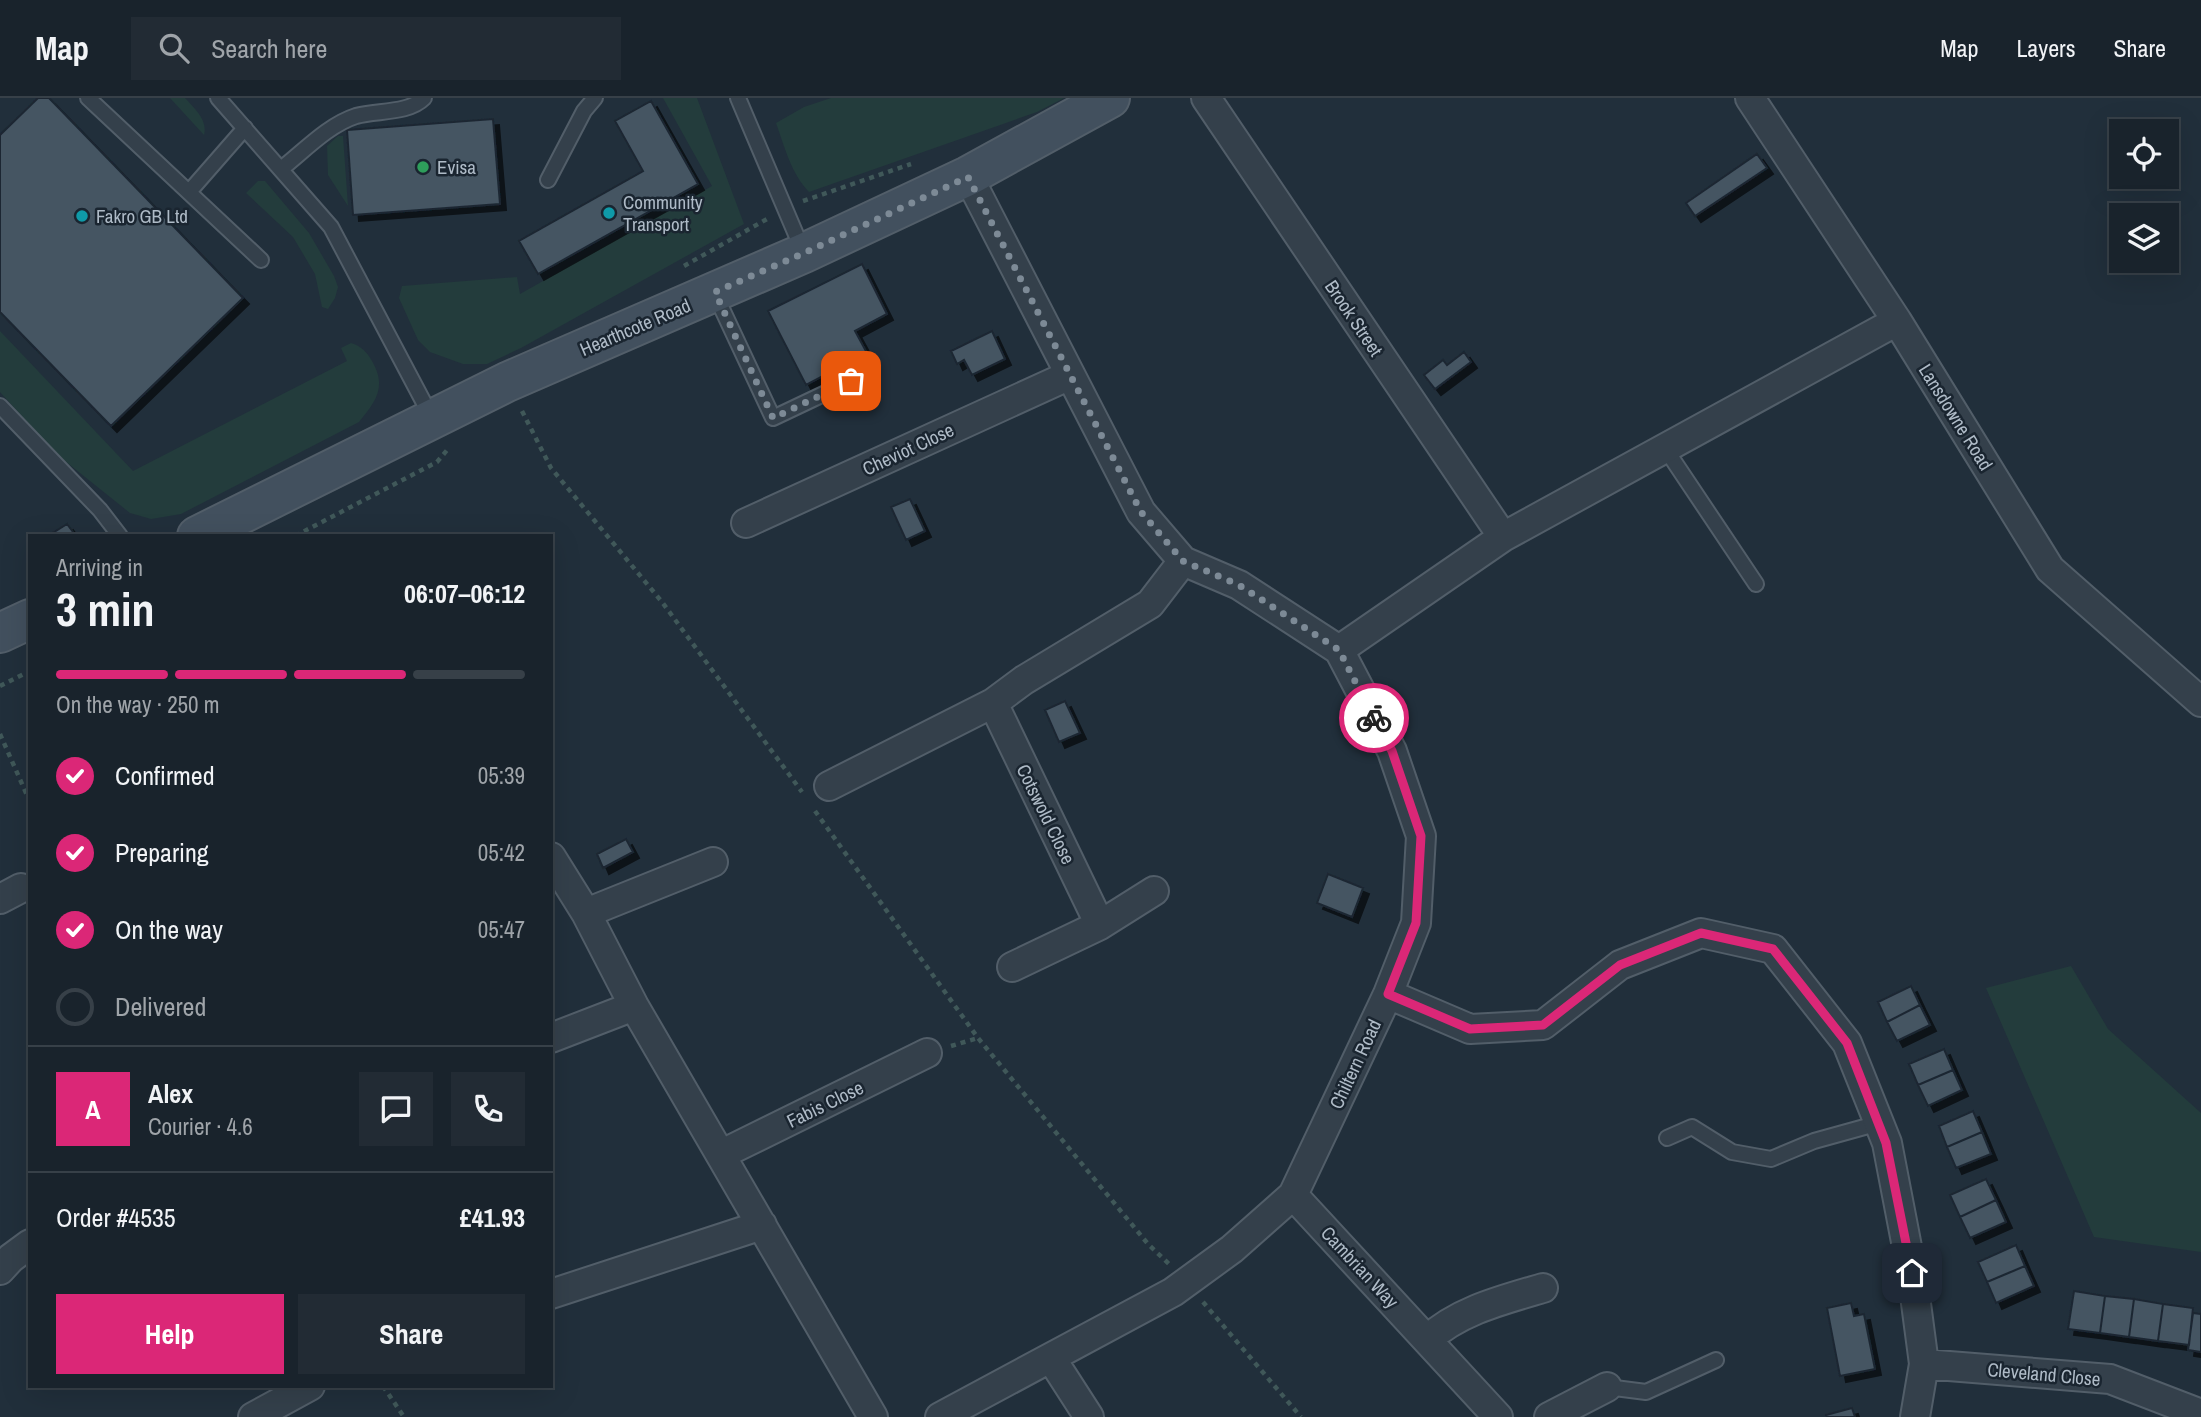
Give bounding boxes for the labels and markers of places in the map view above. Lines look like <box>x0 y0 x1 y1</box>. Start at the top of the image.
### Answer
place label: Evisa <box>437 154 476 180</box>
marker: Evisa <box>415 159 431 175</box>
place label: Community Transport <box>623 189 703 237</box>
place label: Fakro GB Ltd <box>96 203 188 229</box>
marker: Community Transport <box>601 205 617 221</box>
marker: Fakro GB Ltd <box>74 208 90 224</box>
pin <box>821 351 881 411</box>
pin <box>1882 1243 1942 1303</box>

